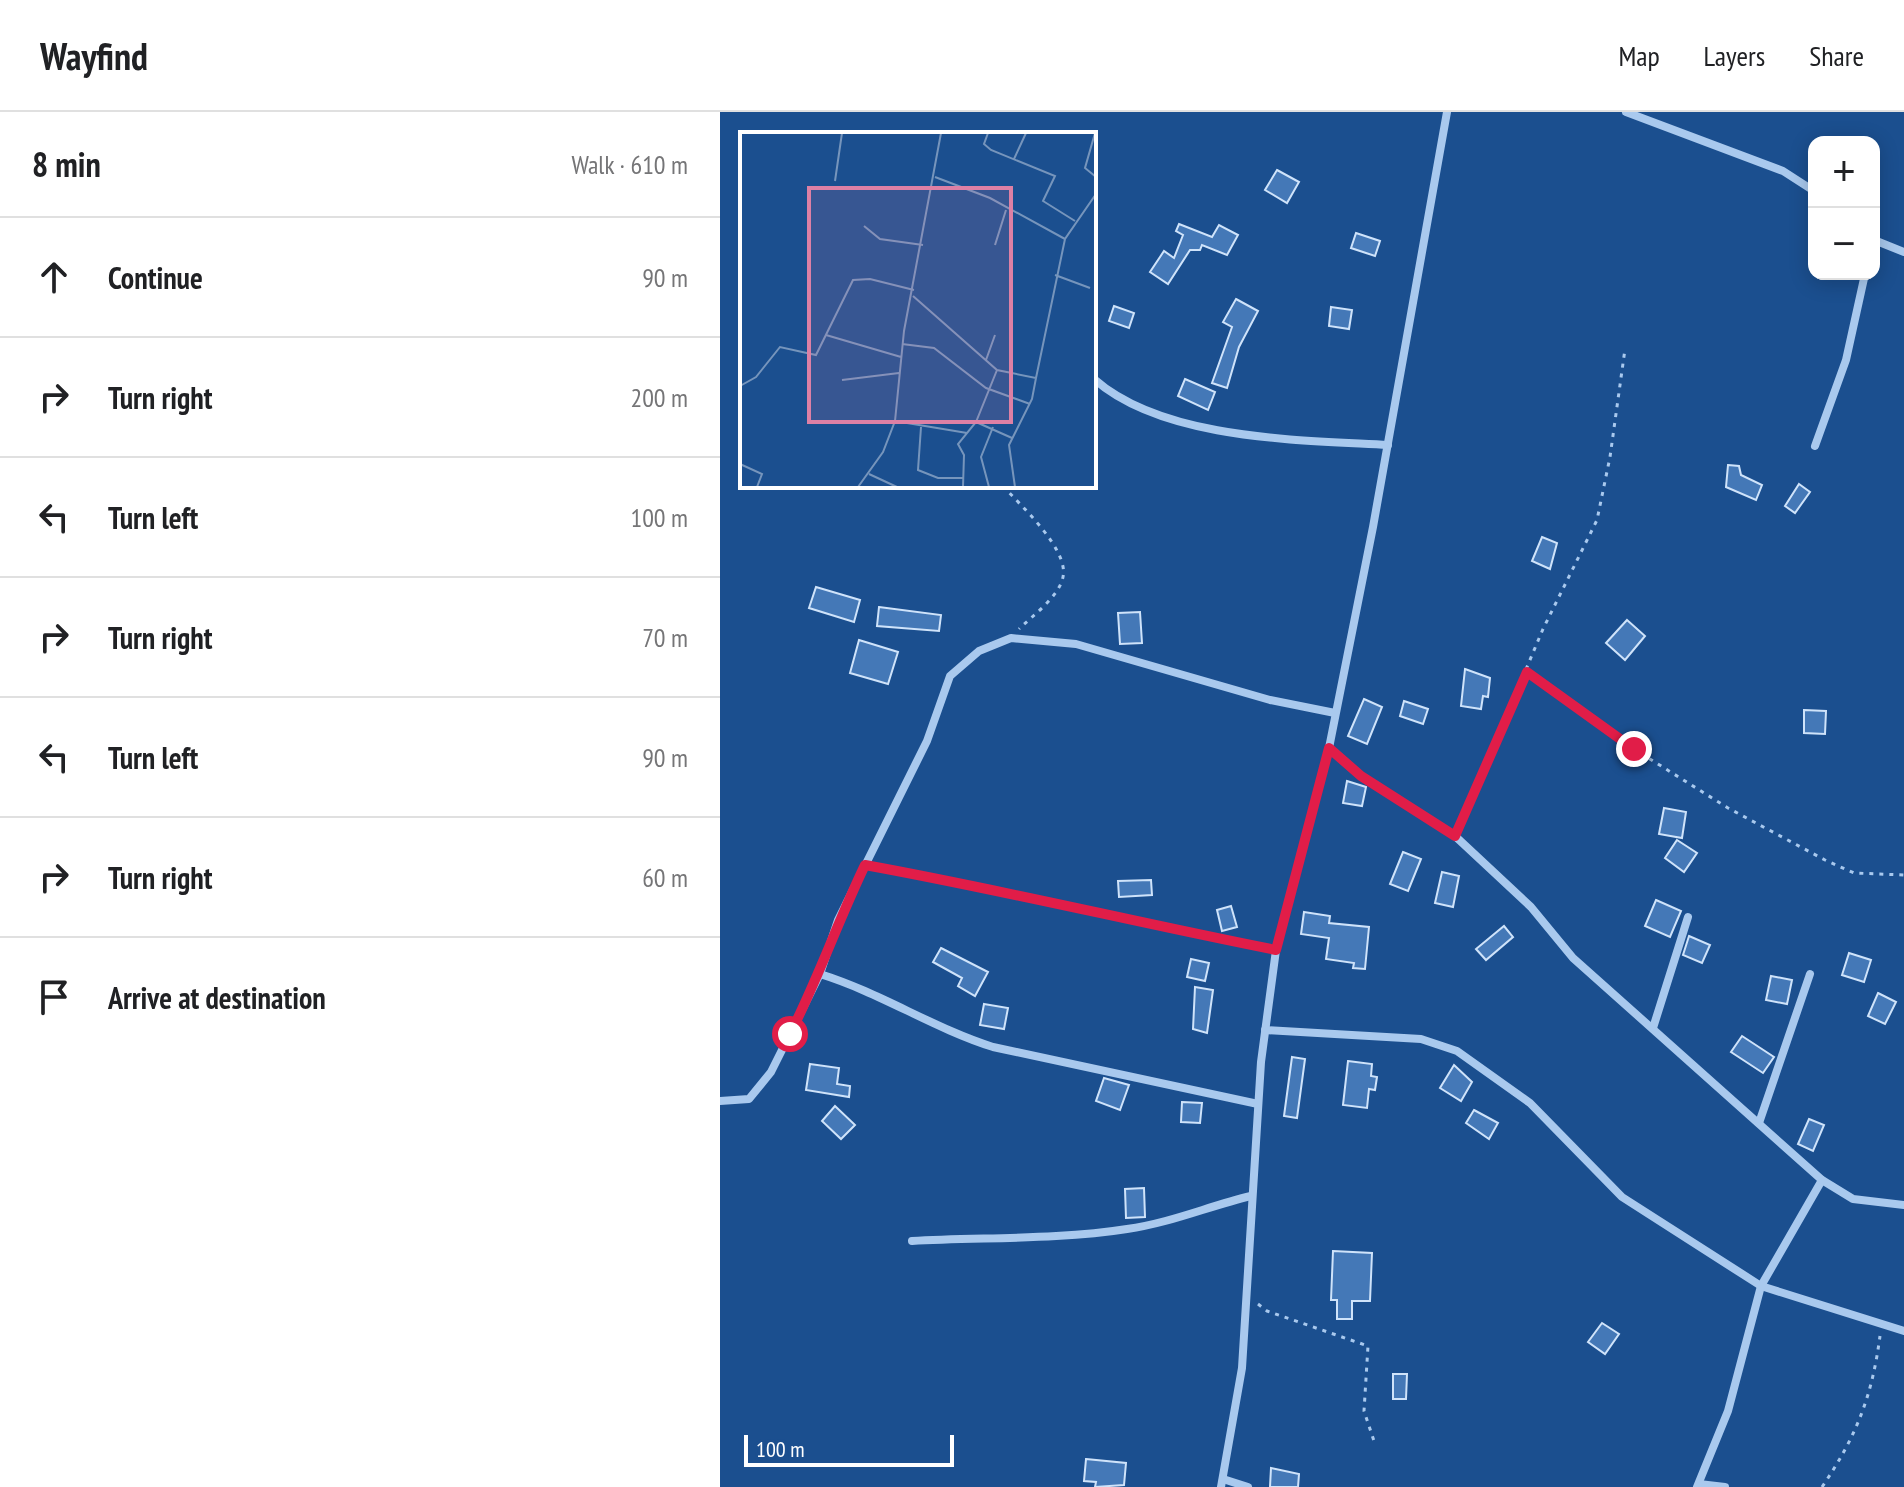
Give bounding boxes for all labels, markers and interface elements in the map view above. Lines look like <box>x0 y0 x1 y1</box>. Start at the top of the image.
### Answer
text: Wayfind <box>40 31 148 80</box>
text: Map <box>1618 37 1660 74</box>
text: Layers <box>1704 37 1765 74</box>
text: Share <box>1809 37 1864 74</box>
inset map <box>740 132 1096 488</box>
map controls <box>1808 136 1880 280</box>
button: + <box>1808 136 1880 208</box>
text: 8 min <box>32 142 101 186</box>
text: Walk · 610 m <box>571 148 688 181</box>
button: − <box>1808 208 1880 280</box>
icon: ahead <box>32 255 76 299</box>
text: Continue <box>108 258 203 297</box>
text: 90 m <box>642 261 688 294</box>
icon: right <box>32 375 76 419</box>
text: Turn right <box>108 378 212 417</box>
text: 200 m <box>630 381 688 414</box>
icon: left <box>32 495 76 539</box>
text: Turn left <box>108 498 198 537</box>
text: 100 m <box>630 501 688 534</box>
icon: right <box>32 615 76 659</box>
text: Turn right <box>108 618 212 657</box>
text: 70 m <box>642 621 688 654</box>
route end <box>1616 731 1652 767</box>
icon: left <box>32 735 76 779</box>
text: Turn left <box>108 738 198 777</box>
text: 90 m <box>642 741 688 774</box>
icon: right <box>32 855 76 899</box>
text: Turn right <box>108 858 212 897</box>
text: 60 m <box>642 861 688 894</box>
icon: arrive <box>32 975 76 1019</box>
text: Arrive at destination <box>108 978 326 1017</box>
route start <box>772 1016 808 1052</box>
scale bar <box>744 1431 954 1467</box>
text: 100 m <box>756 1435 805 1463</box>

